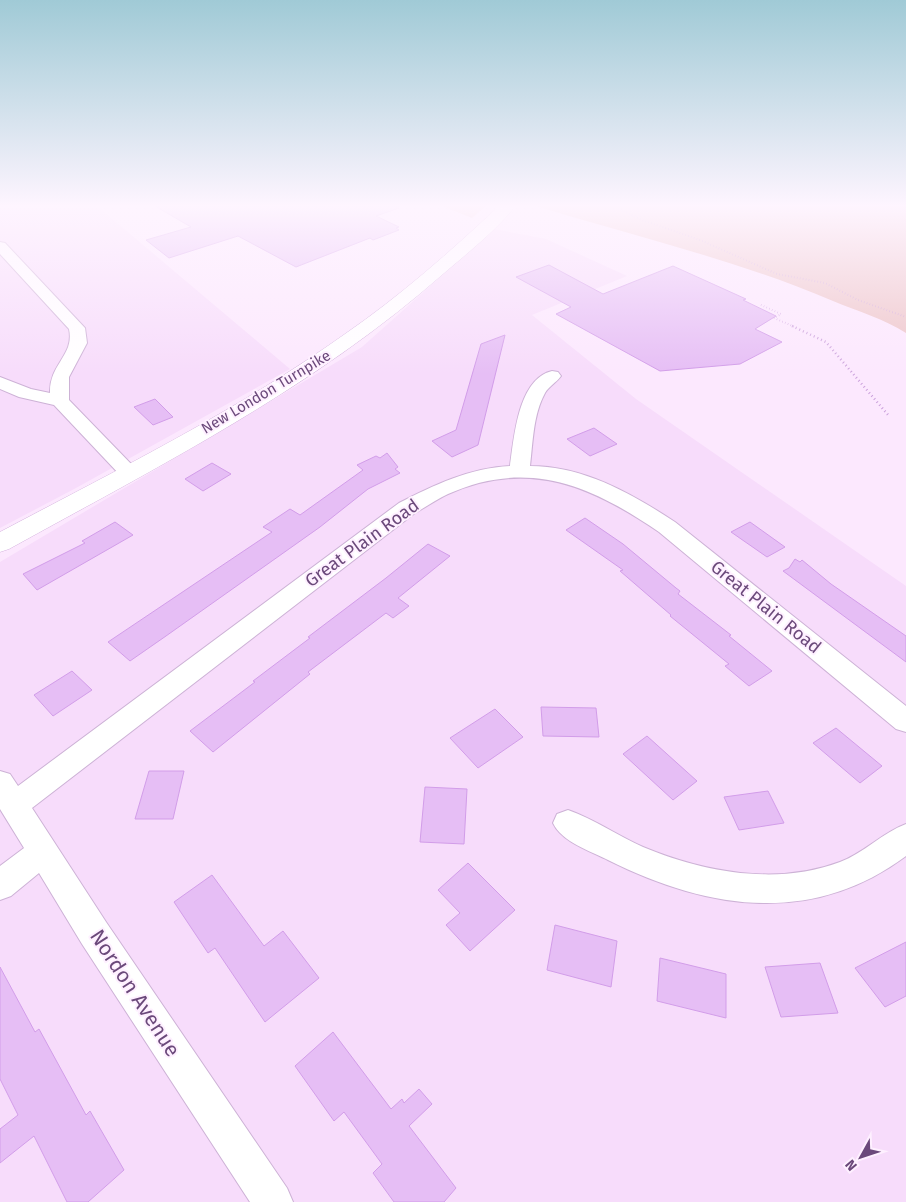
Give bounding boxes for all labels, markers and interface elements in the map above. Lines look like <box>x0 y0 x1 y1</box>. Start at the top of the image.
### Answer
street label: New London Turnpike <box>198 346 334 438</box>
street label: Great Plain Road <box>301 494 423 592</box>
street label: Great Plain Road <box>706 556 826 658</box>
street label: Nordon Avenue <box>84 924 186 1062</box>
north arrow <box>836 1132 886 1182</box>
text: N <box>842 1156 861 1174</box>

